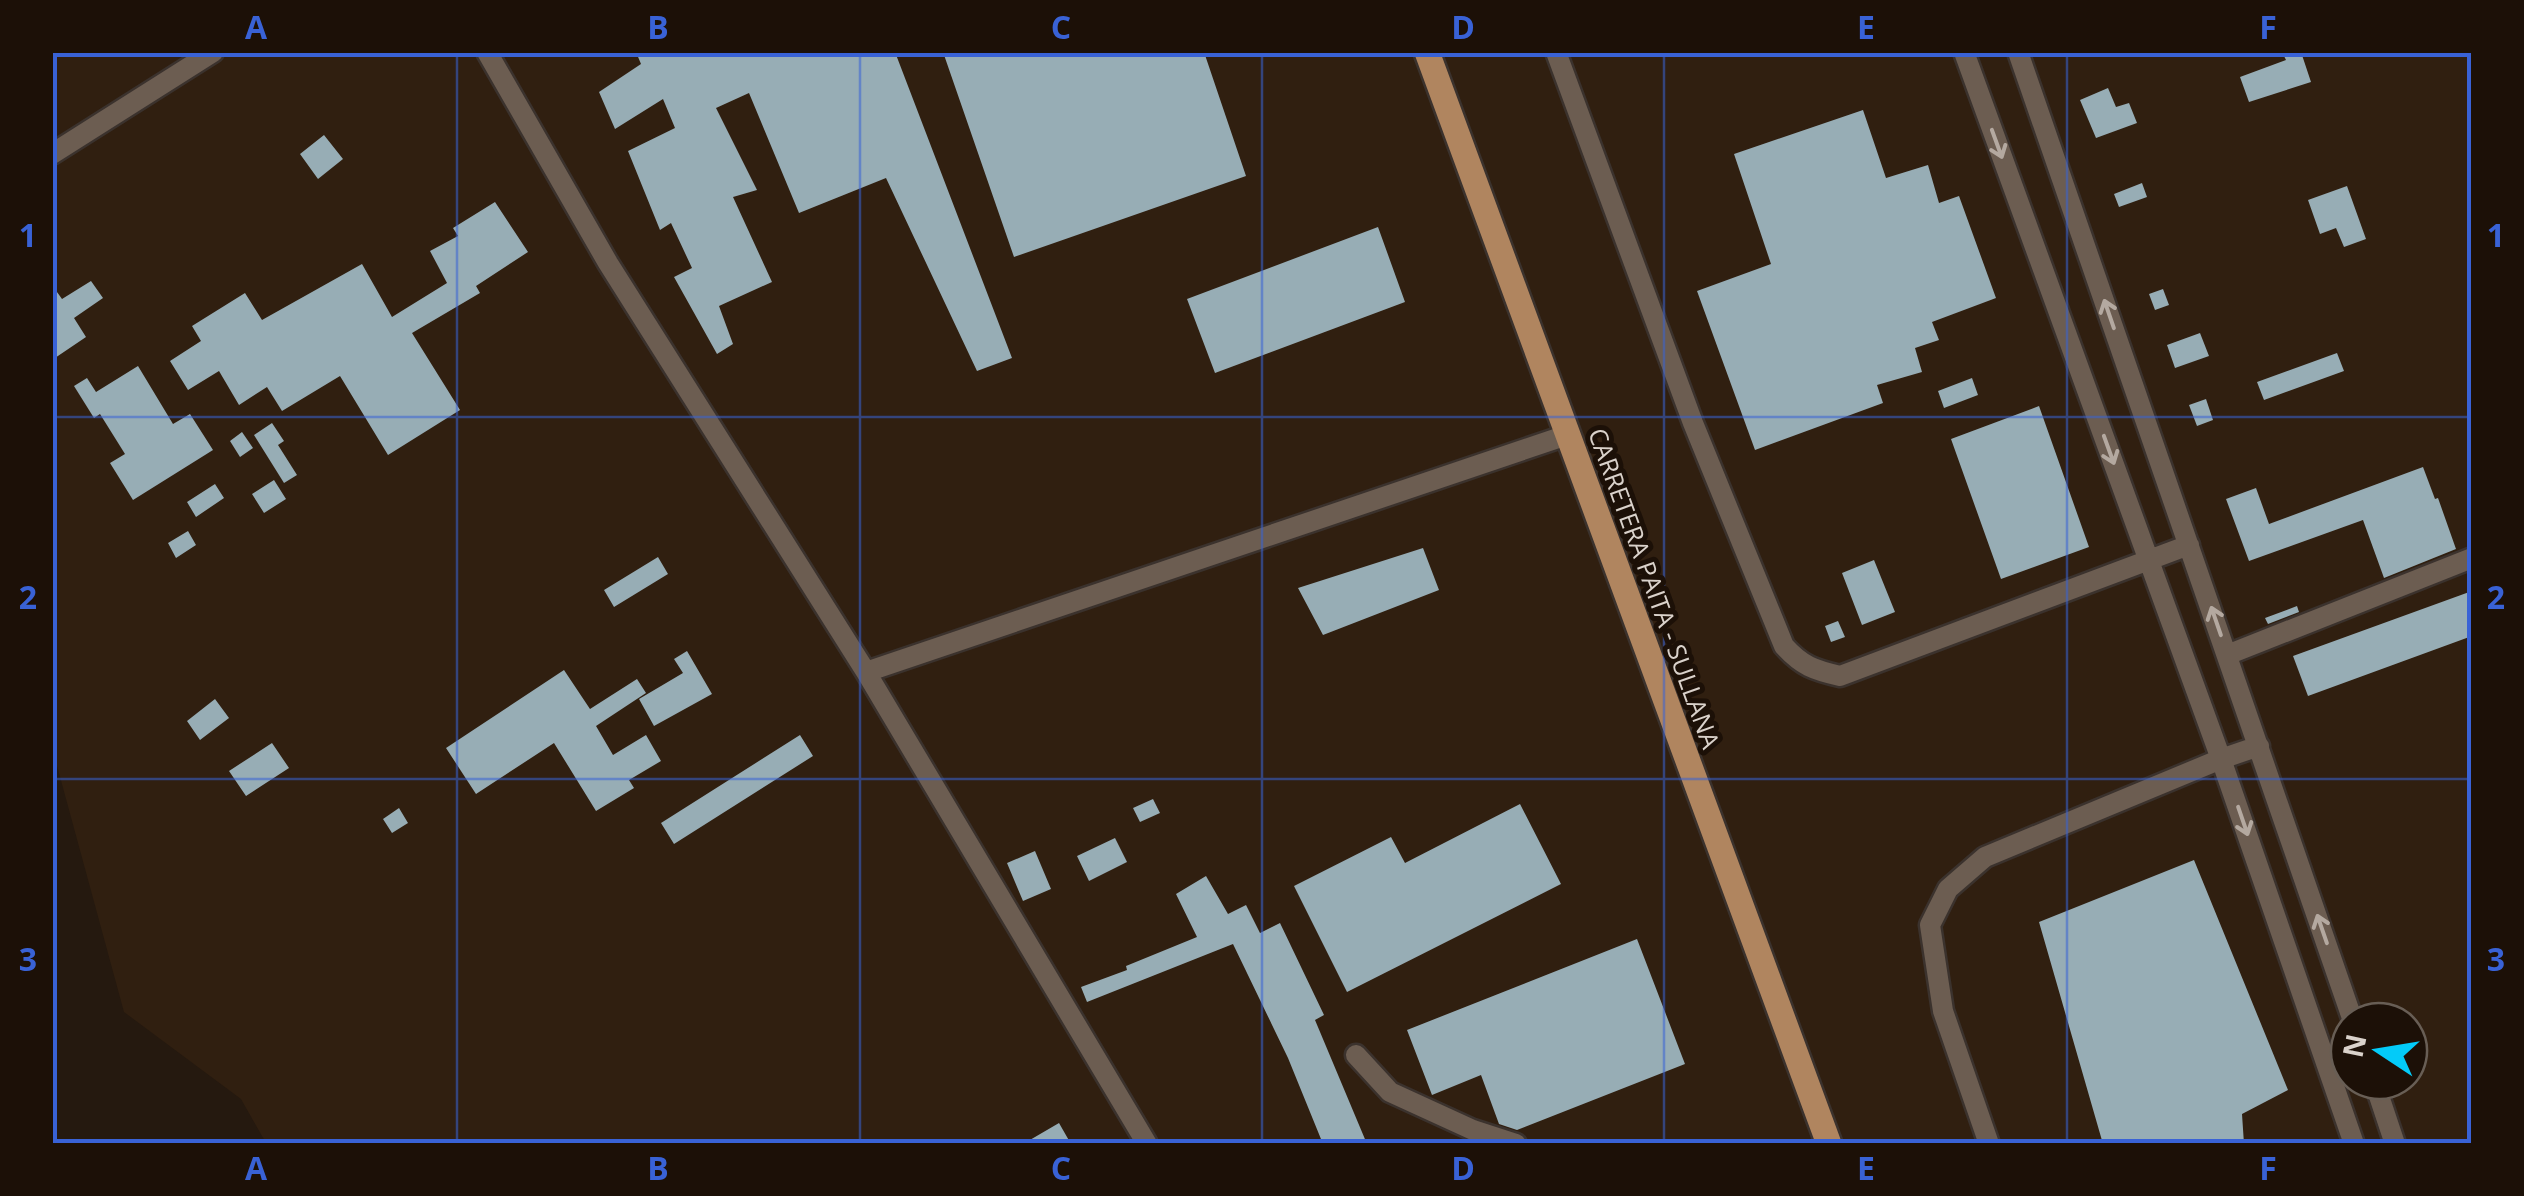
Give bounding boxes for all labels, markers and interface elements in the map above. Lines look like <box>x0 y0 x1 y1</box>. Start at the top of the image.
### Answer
text: A <box>245 5 268 48</box>
text: B <box>647 5 669 48</box>
text: C <box>1051 5 1071 48</box>
text: D <box>1451 5 1475 48</box>
text: E <box>1857 5 1875 48</box>
text: F <box>2259 5 2277 48</box>
one-way arrow <box>1989 128 2007 159</box>
text: 1 <box>19 213 37 256</box>
text: 1 <box>2487 213 2505 256</box>
one-way arrow <box>2099 299 2117 331</box>
street label: CARRETERA PAITA - SULLANA <box>1581 423 1729 753</box>
one-way arrow <box>2101 433 2119 464</box>
text: 2 <box>19 575 37 618</box>
text: 2 <box>2487 575 2505 618</box>
one-way arrow <box>2206 607 2224 638</box>
one-way arrow <box>2235 805 2253 837</box>
one-way arrow <box>2311 913 2329 945</box>
text: 3 <box>19 937 37 980</box>
text: 3 <box>2487 937 2505 980</box>
north arrow <box>2329 1001 2429 1101</box>
text: N <box>2333 1031 2375 1061</box>
text: A <box>245 1146 268 1189</box>
text: B <box>647 1146 669 1189</box>
text: C <box>1051 1146 1071 1189</box>
text: D <box>1451 1146 1475 1189</box>
text: E <box>1857 1146 1875 1189</box>
text: F <box>2259 1146 2277 1189</box>

